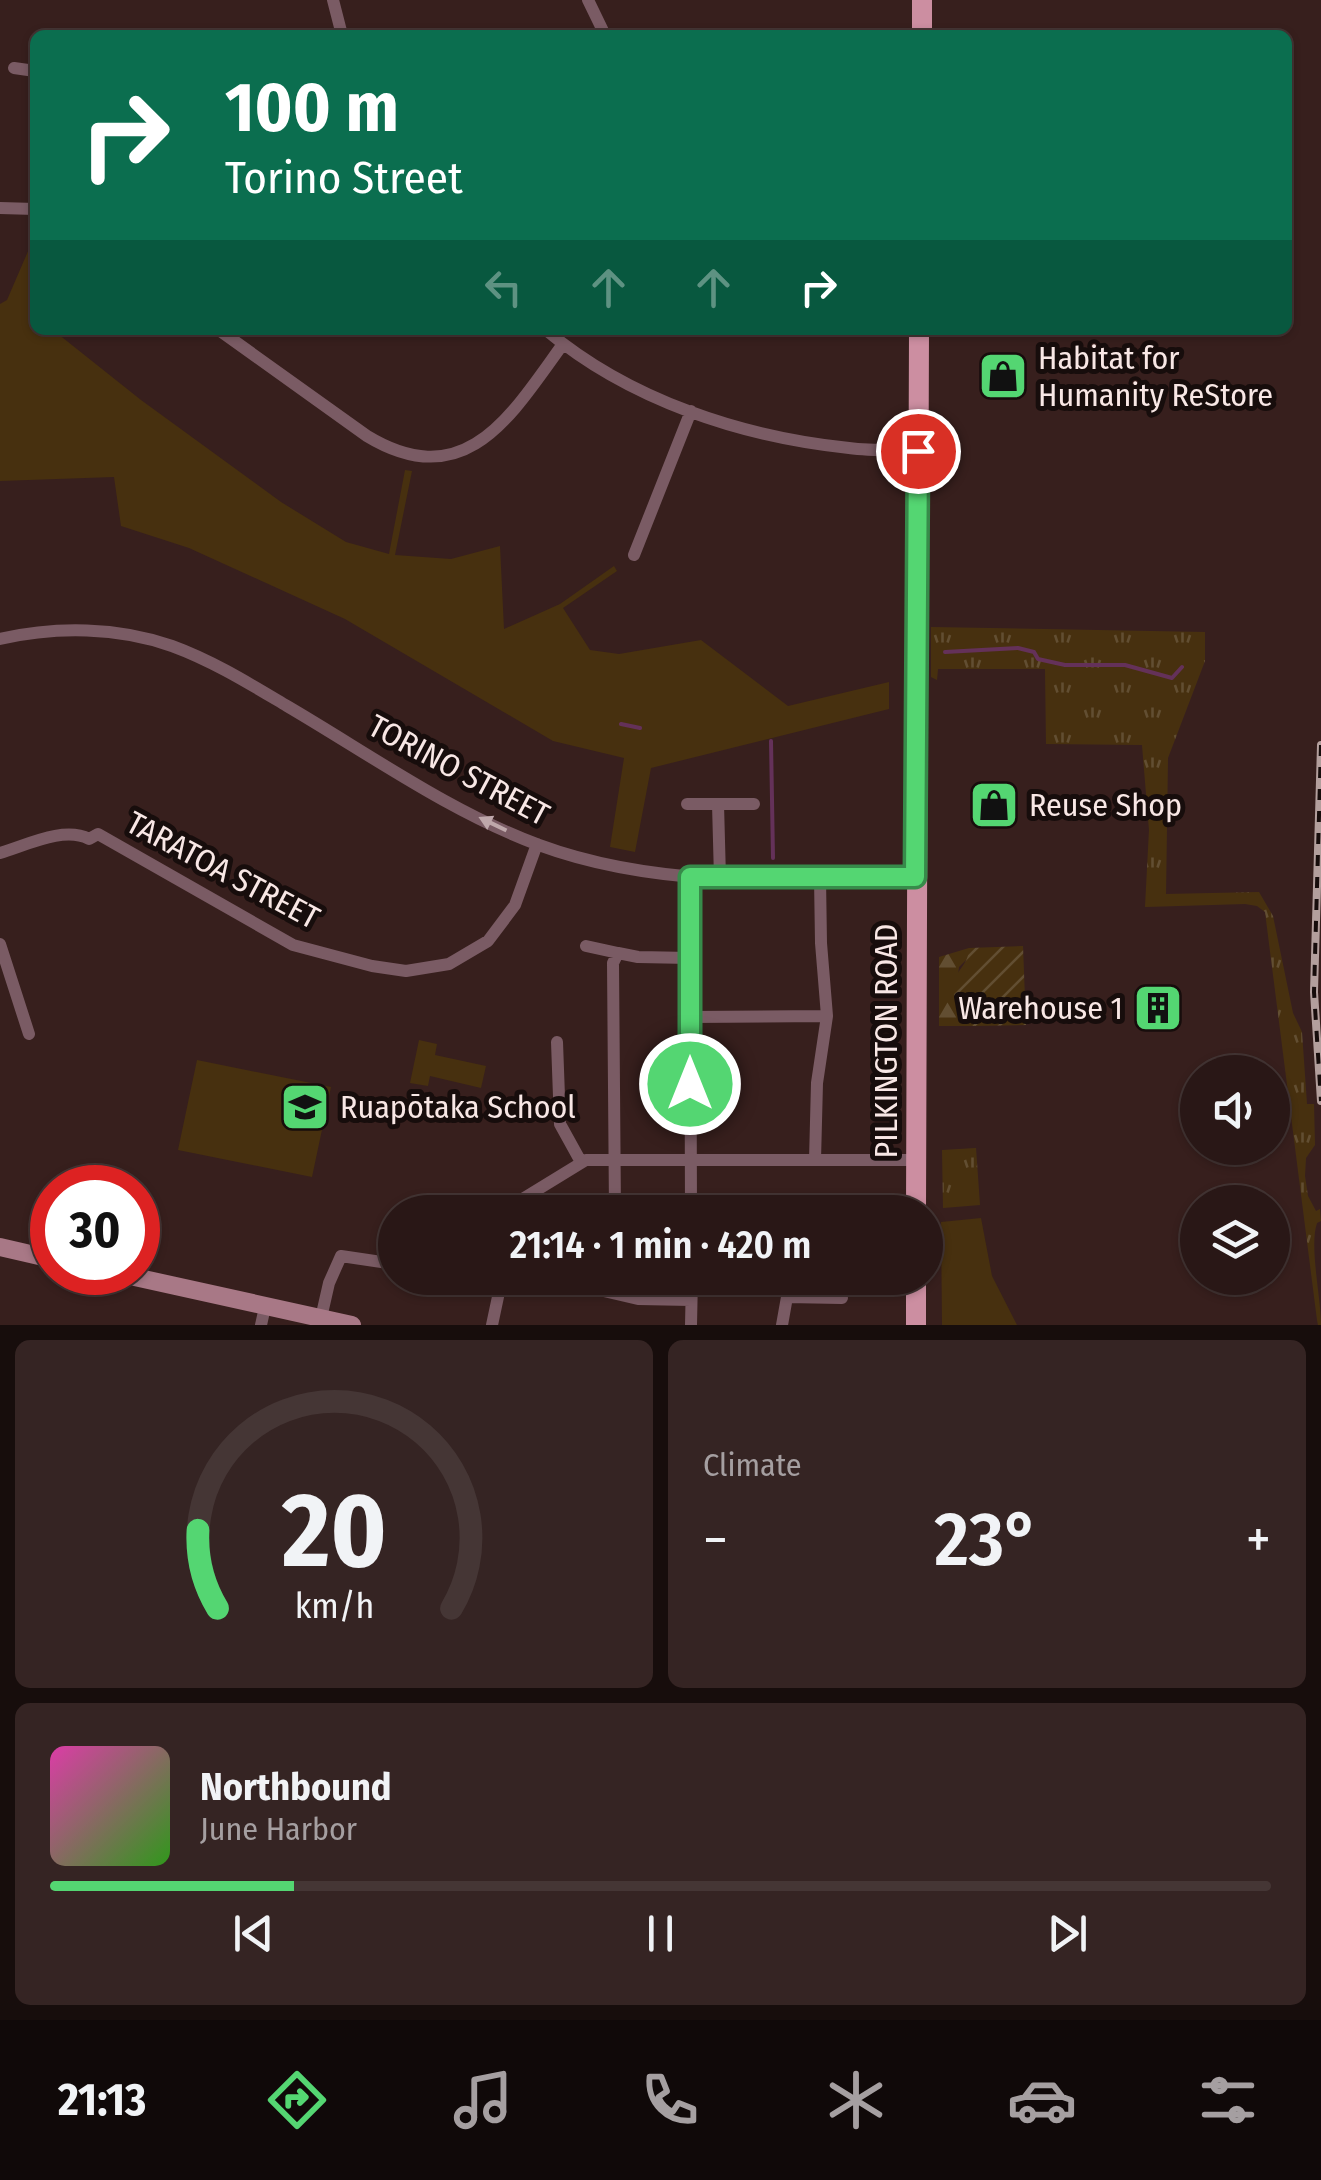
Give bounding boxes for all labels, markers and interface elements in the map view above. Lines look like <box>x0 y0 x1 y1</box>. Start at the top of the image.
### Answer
text: 100 m <box>225 66 399 150</box>
icon: right <box>60 70 190 200</box>
text: Torino Street <box>225 151 463 205</box>
icon: left <box>476 260 531 315</box>
icon: ahead <box>581 260 636 315</box>
icon: ahead <box>686 260 741 315</box>
icon: right <box>791 260 846 315</box>
place label: Habitat for Humanity ReStore <box>1038 339 1273 414</box>
shop icon: Habitat for Humanity ReStore <box>977 350 1029 402</box>
pin <box>876 409 961 494</box>
icon: arrive <box>891 424 946 479</box>
street label: TORINO STREET <box>362 707 556 834</box>
shop icon: Reuse Shop <box>968 779 1020 831</box>
place label: Reuse Shop <box>1029 786 1182 824</box>
street label: TARATOA STREET <box>120 803 326 937</box>
one-way arrow <box>478 816 507 833</box>
street label: PILKINGTON ROAD <box>867 924 905 1158</box>
building icon: Warehouse 1 <box>1132 982 1184 1034</box>
place label: Warehouse 1 <box>958 989 1123 1027</box>
position arrow <box>638 1032 742 1136</box>
map controls <box>1180 1055 1290 1295</box>
button: sound <box>1180 1055 1290 1165</box>
school or university icon: Ruapōtaka School <box>279 1081 331 1133</box>
place label: Ruapōtaka School <box>340 1088 576 1126</box>
speed limit sign: 30 <box>30 1165 160 1295</box>
button: layers <box>1180 1185 1290 1295</box>
text: 21:14 · 1 min · 420 m <box>510 1222 811 1268</box>
text: Climate <box>703 1446 802 1484</box>
text: 20 <box>281 1469 386 1594</box>
text: 23° <box>935 1495 1039 1585</box>
text: − <box>703 1507 728 1573</box>
text: + <box>1246 1507 1271 1573</box>
text: km/h <box>294 1585 374 1627</box>
text: Northbound <box>200 1764 392 1810</box>
text: June Harbor <box>200 1810 357 1848</box>
icon: previous <box>226 1906 281 1961</box>
icon: pause <box>633 1906 688 1961</box>
icon: next <box>1040 1906 1095 1961</box>
icon: directions <box>262 2065 332 2135</box>
icon: music <box>448 2065 518 2135</box>
icon: phone <box>635 2065 705 2135</box>
icon: climate <box>821 2065 891 2135</box>
icon: car <box>1007 2065 1077 2135</box>
icon: filters <box>1193 2065 1263 2135</box>
text: 21:13 <box>58 2073 146 2127</box>

